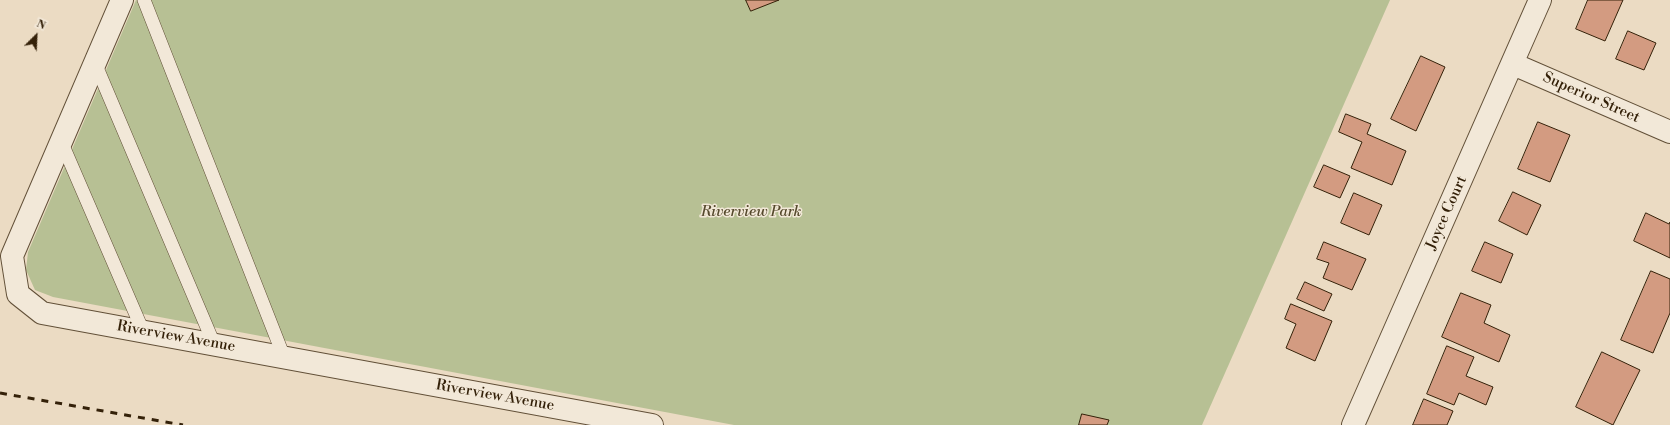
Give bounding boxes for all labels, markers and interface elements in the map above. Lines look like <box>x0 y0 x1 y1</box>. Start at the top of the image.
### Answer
north arrow <box>16 16 56 56</box>
text: N <box>34 17 48 33</box>
street label: Superior Street <box>1540 69 1642 127</box>
street label: Joyce Court <box>1423 173 1471 253</box>
park label: Riverview Park <box>701 203 801 221</box>
street label: Riverview Avenue <box>115 318 237 356</box>
street label: Riverview Avenue <box>434 377 556 415</box>

